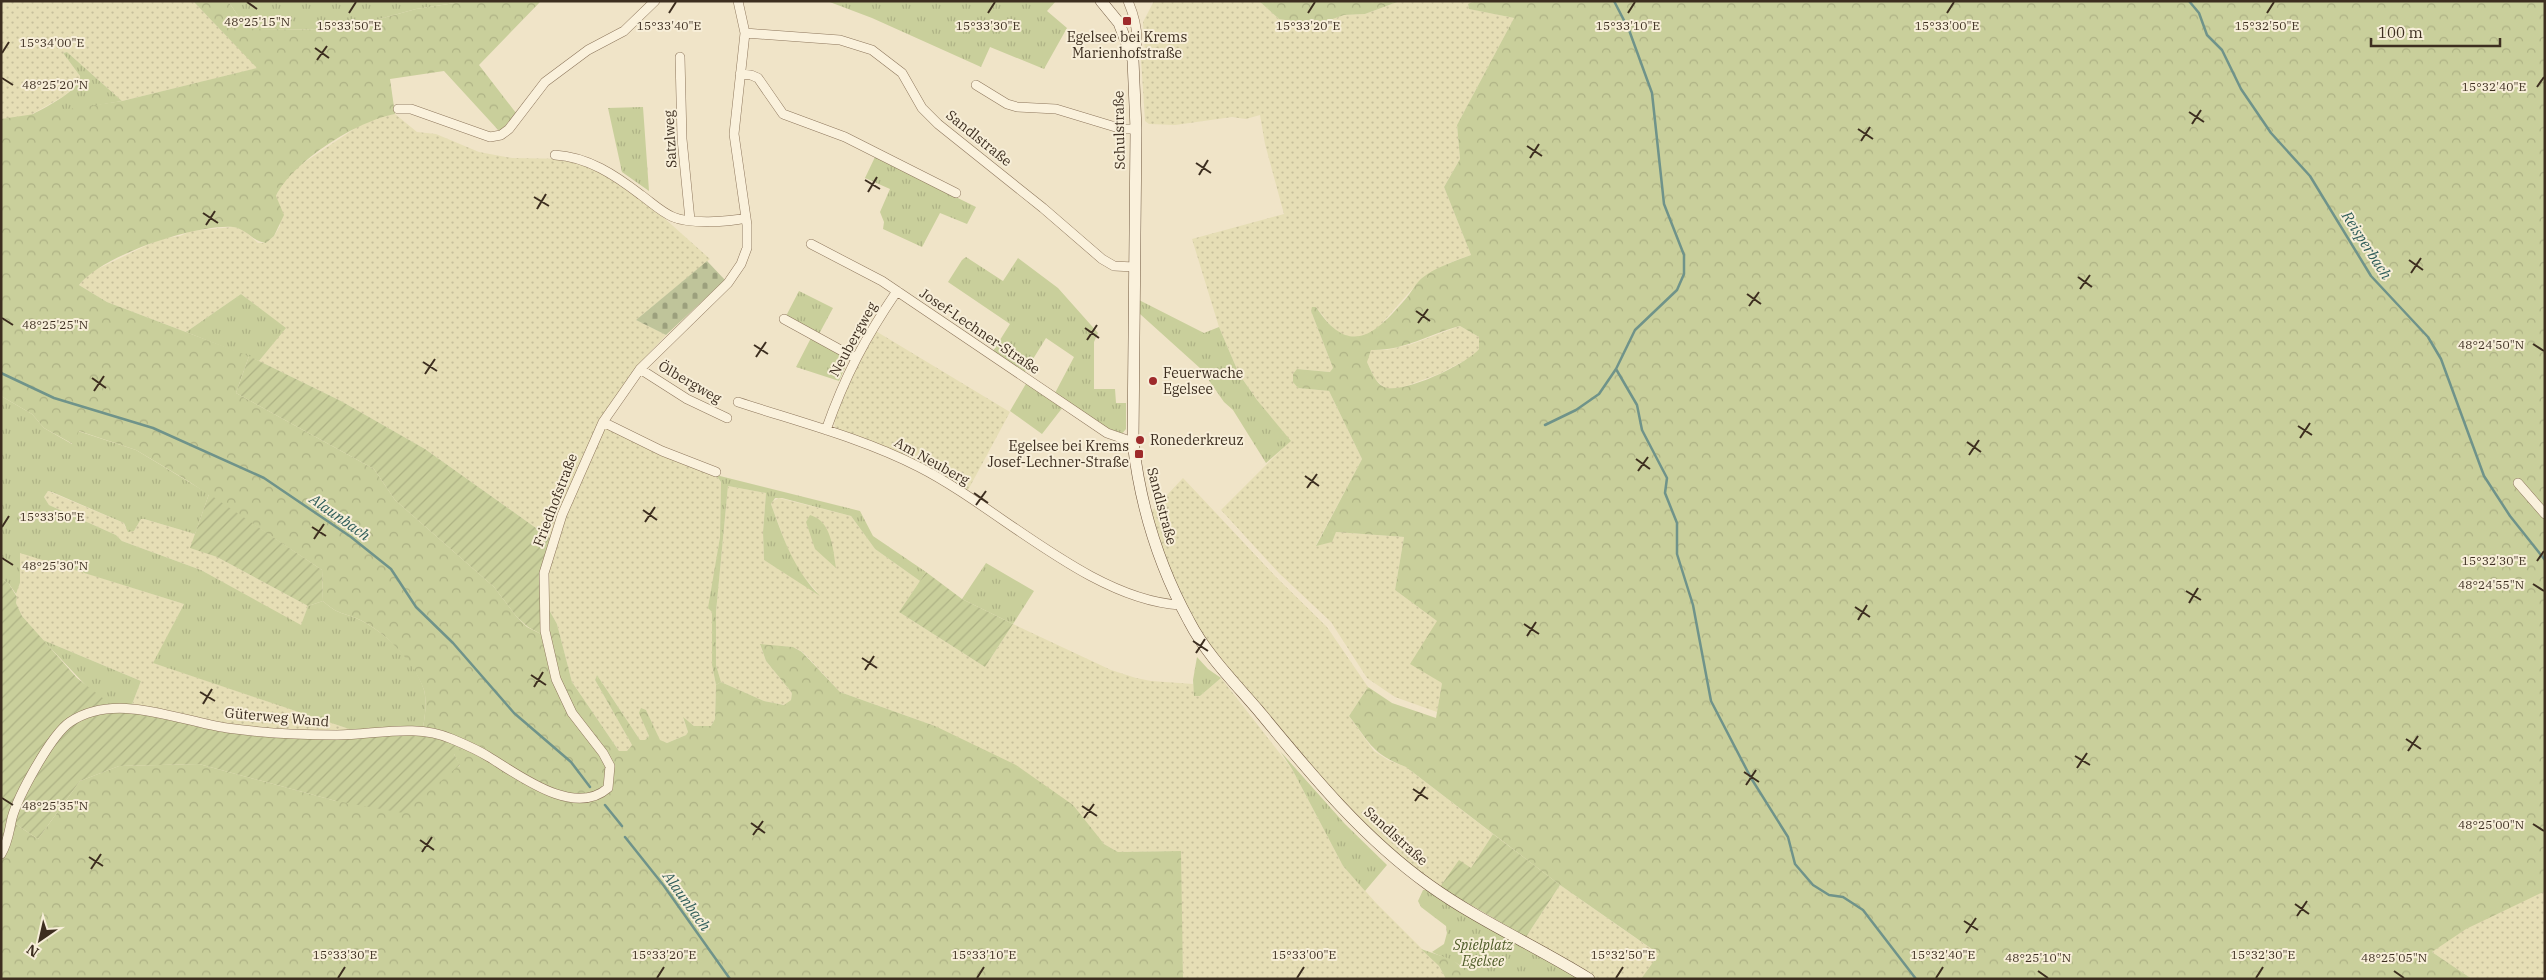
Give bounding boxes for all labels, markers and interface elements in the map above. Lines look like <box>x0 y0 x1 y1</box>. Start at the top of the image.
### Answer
text: 48°25'15"N <box>224 14 290 29</box>
marker: Egelsee bei Krems Marienhofstraße <box>1121 15 1133 27</box>
scale bar <box>2371 15 2500 47</box>
text: 15°33'50"E <box>317 18 381 33</box>
text: 15°33'40"E <box>637 18 701 33</box>
text: 15°33'30"E <box>956 18 1020 33</box>
text: 15°33'20"E <box>1276 18 1340 33</box>
text: 15°33'10"E <box>1596 18 1660 33</box>
text: 15°33'00"E <box>1915 18 1979 33</box>
text: 15°32'50"E <box>2235 18 2299 33</box>
text: 100 m <box>2378 23 2423 42</box>
place label: Egelsee bei Krems Marienhofstraße <box>1067 28 1187 62</box>
text: 15°34'00"E <box>20 35 84 50</box>
text: 48°25'20"N <box>22 77 88 92</box>
text: 15°32'40"E <box>2462 79 2526 94</box>
street label: Schulstraße <box>1109 90 1129 170</box>
street label: Sandlstraße <box>942 106 1016 170</box>
street label: Satzlweg <box>659 109 681 168</box>
water label: Reisperbach <box>2337 206 2397 283</box>
street label: Josef-Lechner-Straße <box>916 284 1044 378</box>
street label: Neubergweg <box>825 298 881 380</box>
text: 48°25'25"N <box>22 317 88 332</box>
text: 48°24'50"N <box>2458 337 2524 352</box>
street label: Ölbergweg <box>655 357 725 407</box>
place label: Feuerwache Egelsee <box>1163 364 1243 398</box>
marker: Feuerwache Egelsee <box>1147 375 1159 387</box>
place label: Ronederkreuz <box>1150 431 1244 449</box>
street label: Am Neuberg <box>891 433 973 489</box>
marker: Ronederkreuz <box>1134 434 1146 446</box>
place label: Egelsee bei Krems Josef-Lechner-Straße <box>988 437 1129 471</box>
marker: Egelsee bei Krems Josef-Lechner-Straße <box>1133 448 1145 460</box>
street label: Friedhofstraße <box>529 451 581 549</box>
street label: Sandlstraße <box>1143 465 1181 547</box>
water label: Alaunbach <box>305 489 374 545</box>
text: 15°33'50"E <box>20 509 84 524</box>
text: 15°32'30"E <box>2462 553 2526 568</box>
text: 48°25'30"N <box>22 558 88 573</box>
text: 48°24'55"N <box>2458 577 2524 592</box>
street label: Güterweg Wand <box>224 703 330 731</box>
text: 48°25'35"N <box>22 798 88 813</box>
street label: Sandlstraße <box>1360 803 1432 869</box>
text: 48°25'00"N <box>2458 817 2524 832</box>
water label: Alaunbach <box>658 867 715 935</box>
north arrow <box>15 915 65 965</box>
park label: Spielplatz Egelsee <box>1452 936 1513 970</box>
text: N <box>23 940 42 961</box>
text: 15°33'30"E <box>313 947 377 962</box>
text: 15°33'20"E <box>632 947 696 962</box>
text: 15°33'10"E <box>952 947 1016 962</box>
text: 15°33'00"E <box>1272 947 1336 962</box>
text: 15°32'50"E <box>1591 947 1655 962</box>
text: 15°32'40"E <box>1911 947 1975 962</box>
text: 15°32'30"E <box>2231 947 2295 962</box>
text: 48°25'10"N <box>2005 950 2071 965</box>
text: 48°25'05"N <box>2361 950 2427 965</box>

